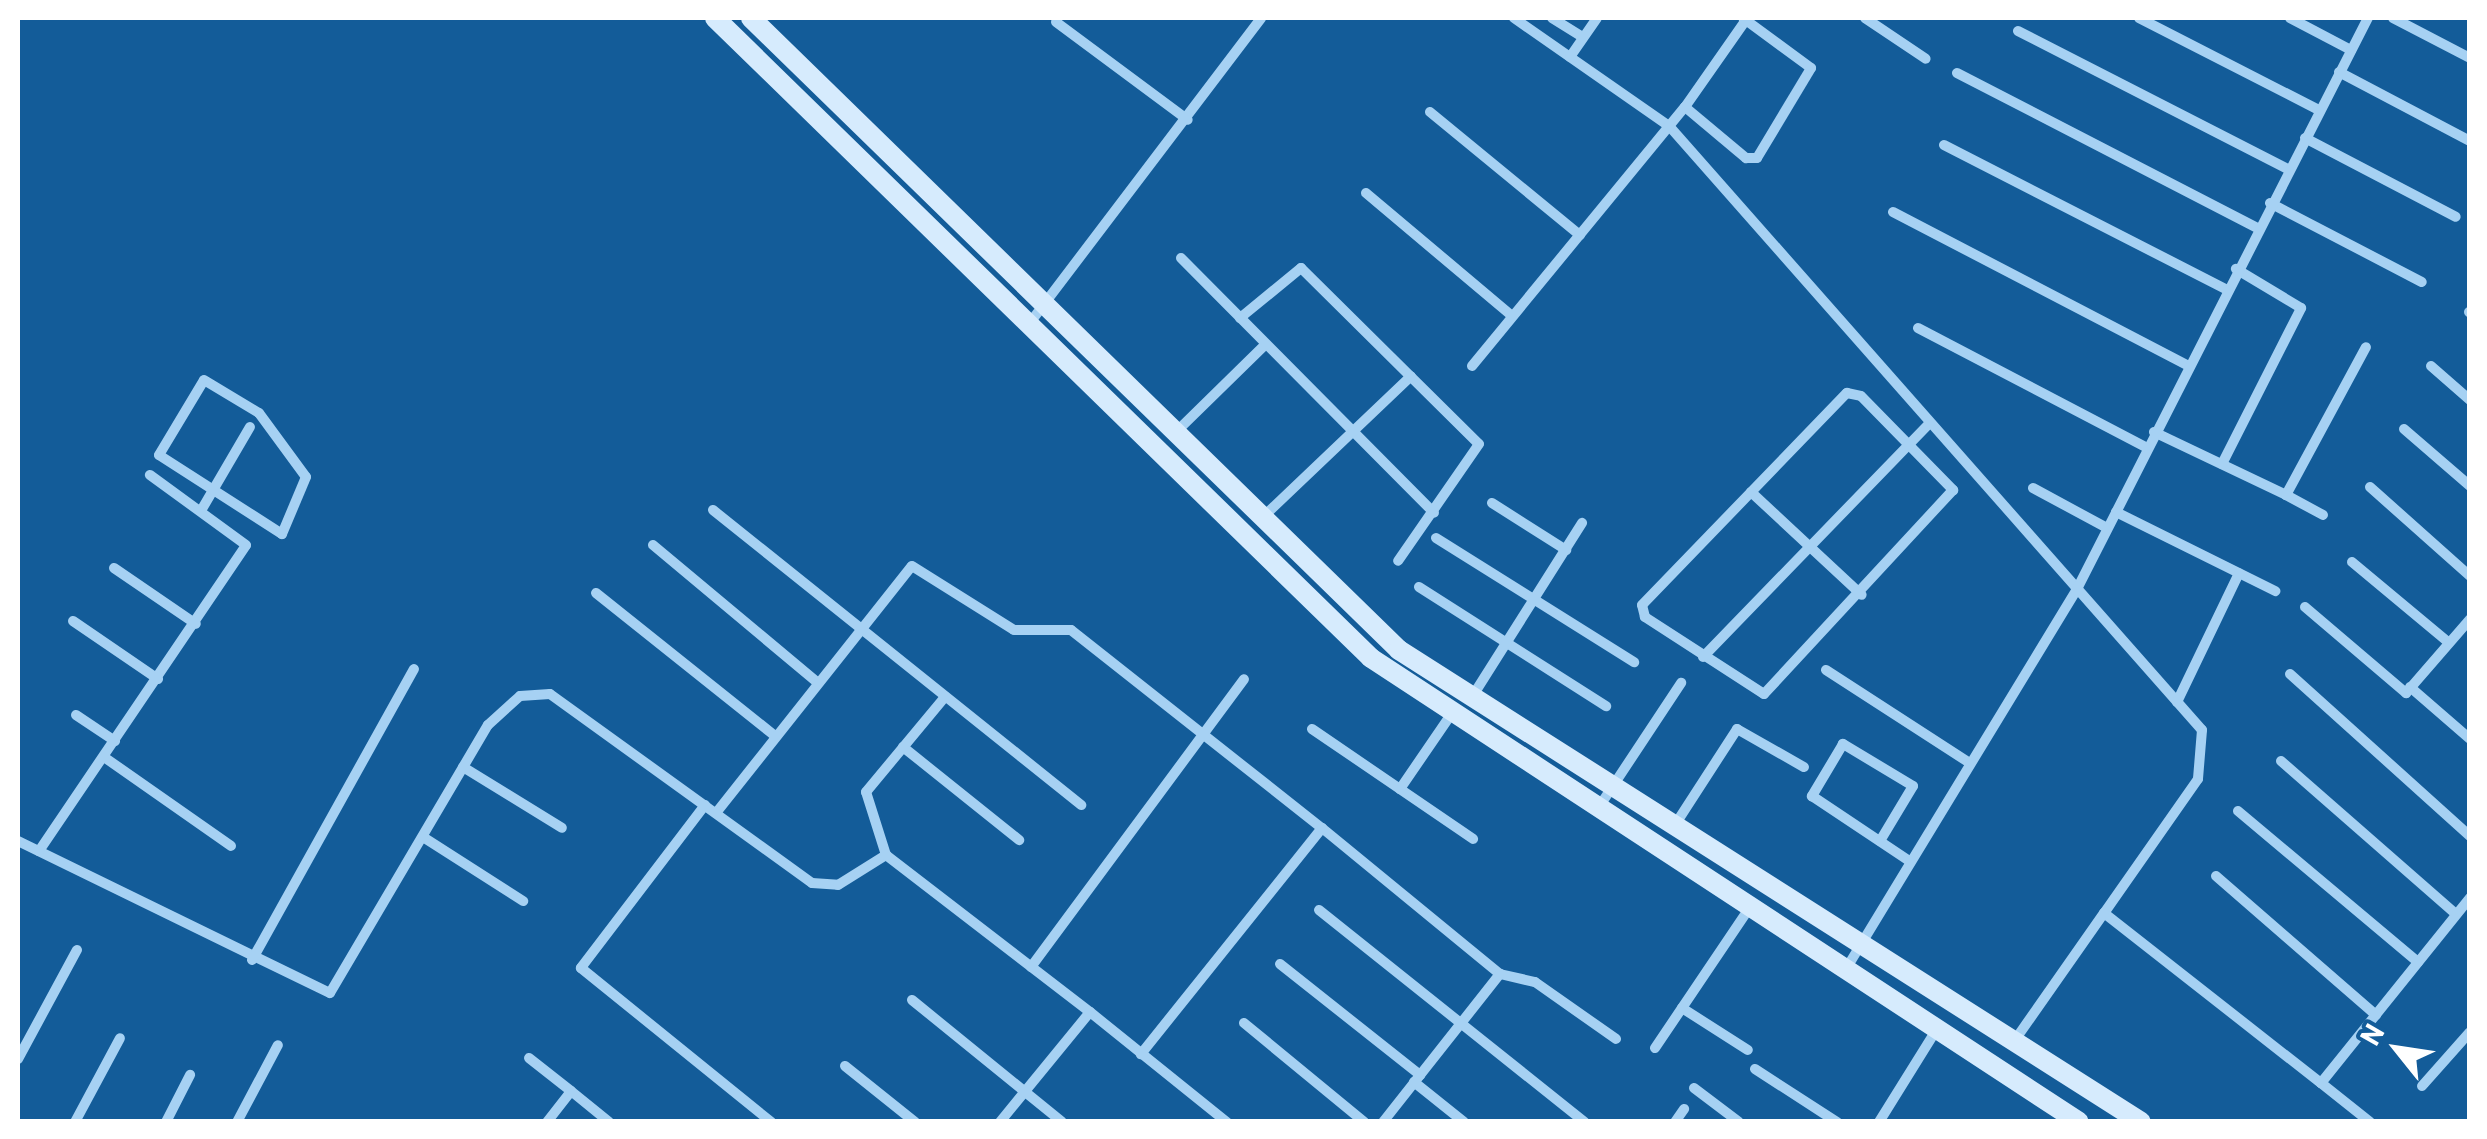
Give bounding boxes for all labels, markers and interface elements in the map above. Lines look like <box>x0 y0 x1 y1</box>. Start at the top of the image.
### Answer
north arrow <box>2347 999 2447 1099</box>
text: N <box>2352 1017 2390 1051</box>

